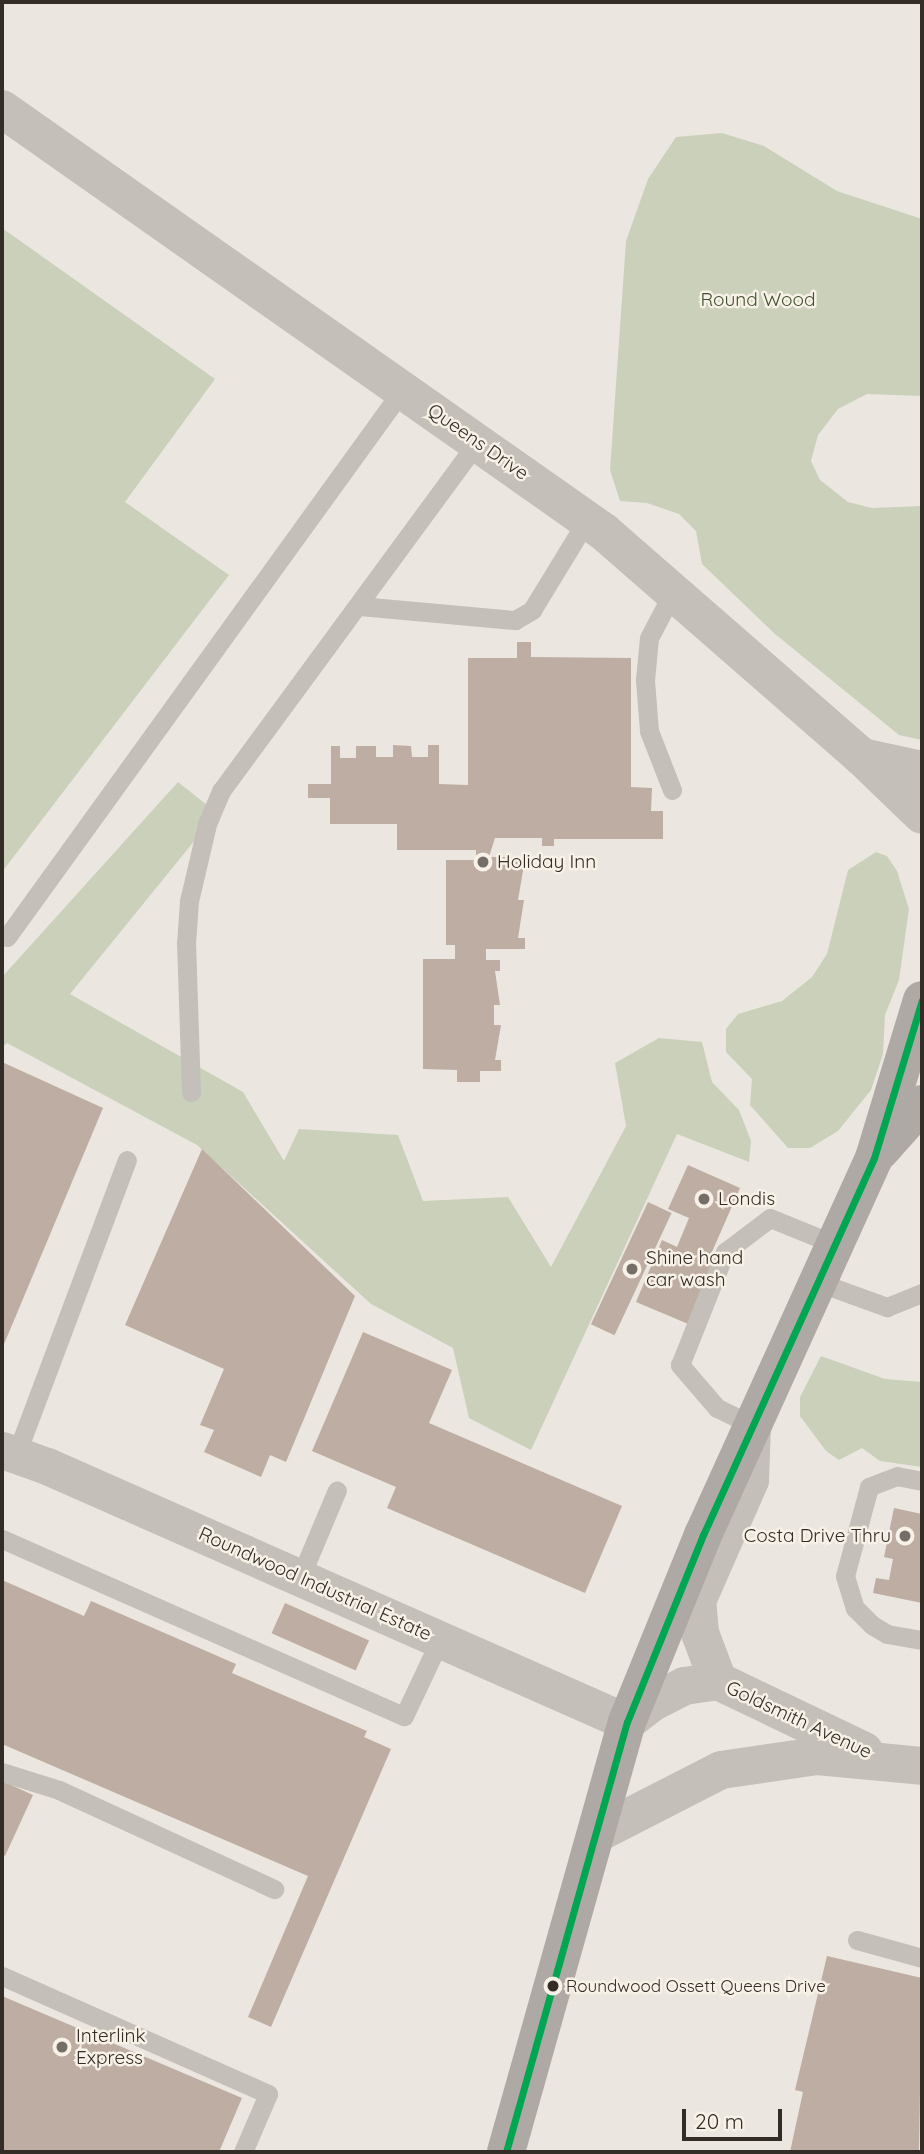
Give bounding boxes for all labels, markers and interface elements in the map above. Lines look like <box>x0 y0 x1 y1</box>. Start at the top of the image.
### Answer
park label: Round Wood <box>700 289 816 311</box>
street label: Queens Drive <box>423 399 533 485</box>
place label: Holiday Inn <box>497 851 596 873</box>
marker: Holiday Inn <box>475 854 491 870</box>
place label: Londis <box>718 1188 775 1210</box>
marker: Londis <box>696 1191 712 1207</box>
place label: Shine hand car wash <box>646 1247 743 1291</box>
marker: Shine hand car wash <box>624 1261 640 1277</box>
street label: Roundwood Industrial Estate <box>195 1522 435 1646</box>
place label: Costa Drive Thru <box>744 1525 891 1547</box>
marker: Costa Drive Thru <box>897 1528 913 1544</box>
street label: Goldsmith Avenue <box>723 1676 875 1764</box>
place label: Roundwood Ossett Queens Drive <box>566 1976 826 1996</box>
marker: Roundwood Ossett Queens Drive <box>546 1979 560 1993</box>
place label: Interlink Express <box>76 2025 146 2069</box>
marker: Interlink Express <box>54 2039 70 2055</box>
scale bar <box>686 2094 786 2138</box>
text: 20 m <box>695 2108 744 2134</box>

